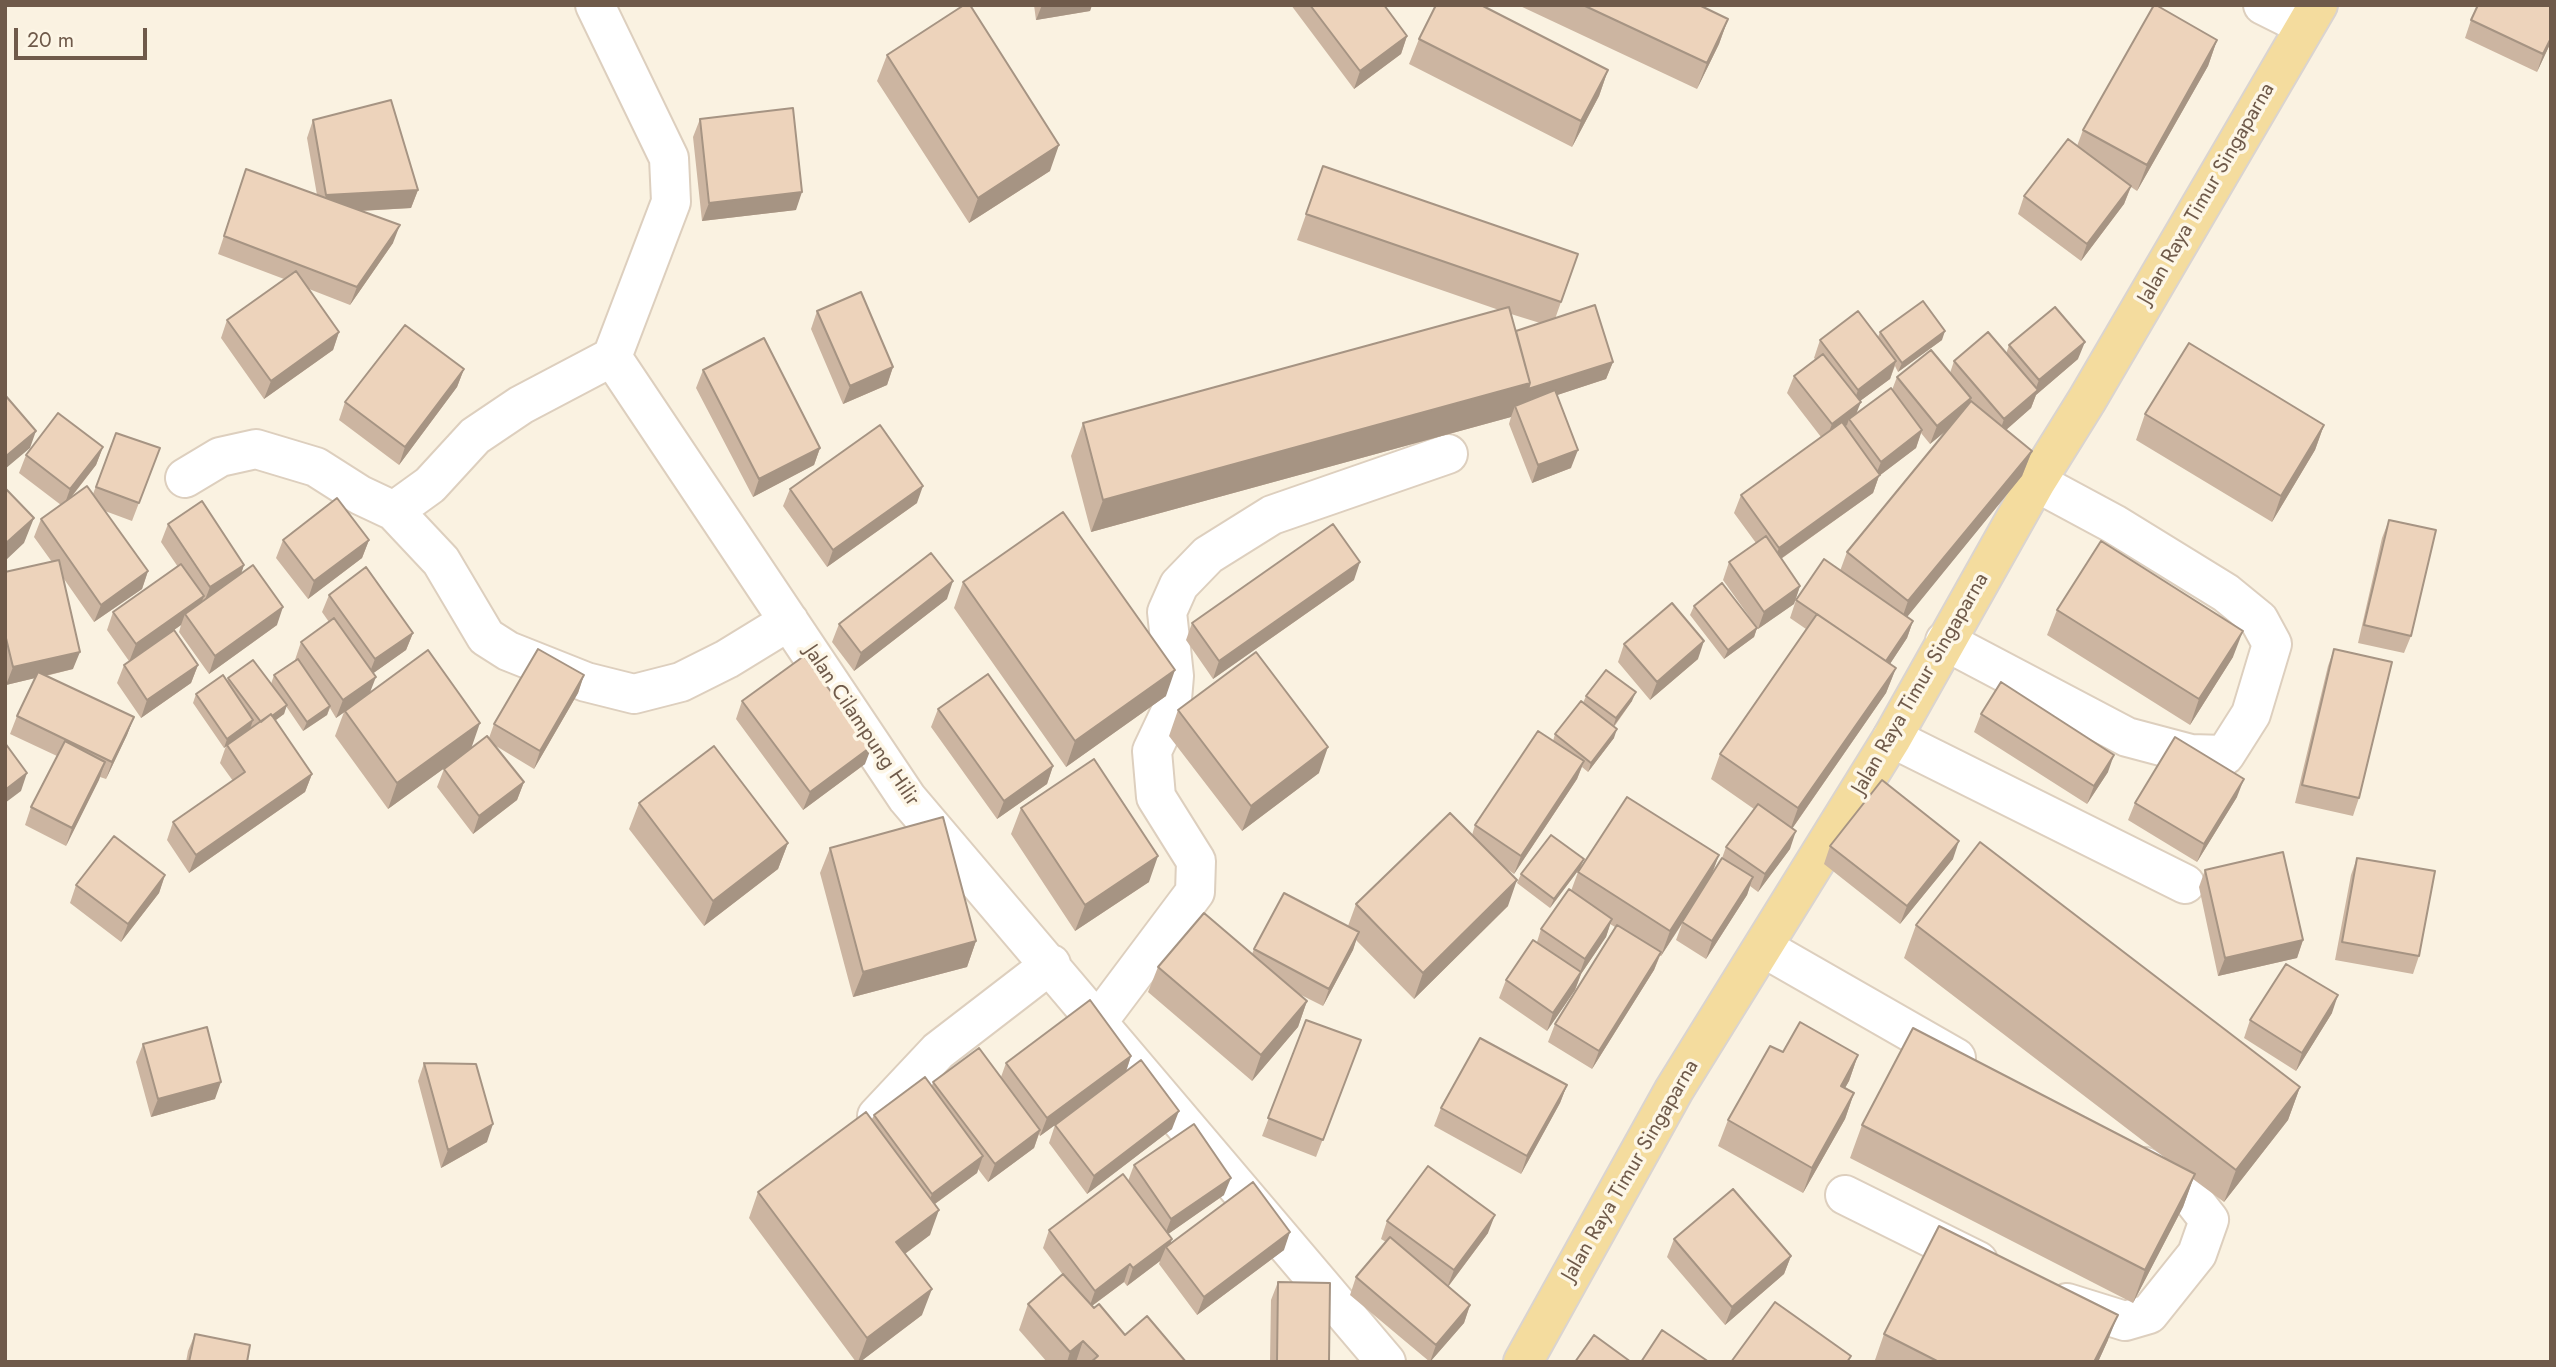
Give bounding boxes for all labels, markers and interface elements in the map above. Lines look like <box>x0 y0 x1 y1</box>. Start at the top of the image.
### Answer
scale bar <box>18 14 150 58</box>
text: 20 m <box>27 25 74 55</box>
street label: Jalan Raya Timur Singaparna <box>2133 79 2281 309</box>
street label: Jalan Raya Timur Singaparna <box>1847 569 1995 799</box>
street label: Jalan Cilampung Hilir <box>798 641 924 811</box>
street label: Jalan Raya Timur Singaparna <box>1557 1056 1705 1286</box>

